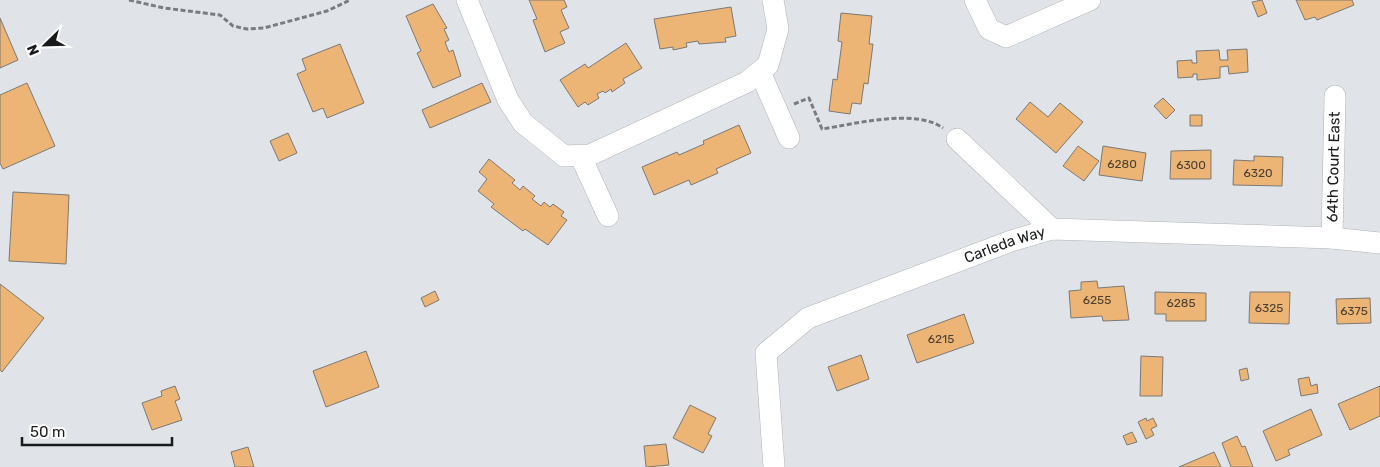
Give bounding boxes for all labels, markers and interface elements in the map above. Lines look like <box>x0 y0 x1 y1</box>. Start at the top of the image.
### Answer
north arrow <box>20 20 70 70</box>
text: N <box>24 42 43 58</box>
street label: 64th Court East <box>1323 111 1344 223</box>
house number: 6280 <box>1107 157 1137 171</box>
house number: 6300 <box>1176 158 1206 172</box>
house number: 6320 <box>1243 166 1273 180</box>
street label: Carleda Way <box>962 222 1047 267</box>
house number: 6255 <box>1083 293 1111 307</box>
house number: 6285 <box>1166 296 1196 310</box>
house number: 6325 <box>1255 301 1283 315</box>
house number: 6375 <box>1340 304 1368 318</box>
house number: 6215 <box>928 332 954 346</box>
scale bar <box>22 414 172 446</box>
text: 50 m <box>30 423 65 441</box>

